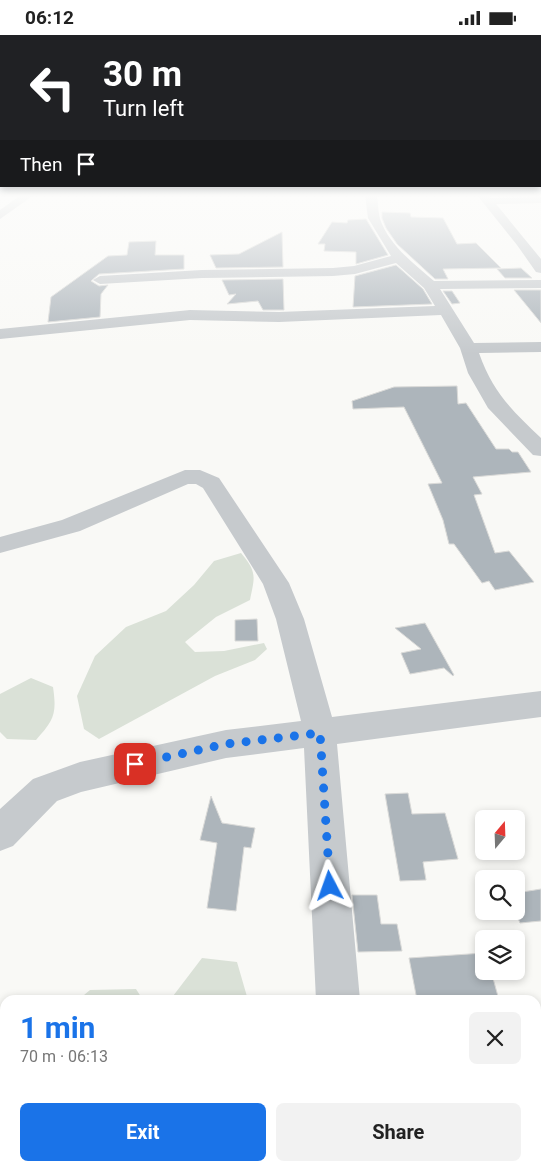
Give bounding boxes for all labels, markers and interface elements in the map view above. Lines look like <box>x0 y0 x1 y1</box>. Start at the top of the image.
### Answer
text: 06:12 <box>25 6 74 29</box>
text: 30 m <box>103 54 182 95</box>
icon: left <box>20 55 85 120</box>
text: Turn left <box>103 96 184 121</box>
icon: arrive <box>72 150 100 178</box>
text: Then <box>20 153 62 176</box>
pin <box>114 743 156 785</box>
icon: arrive <box>121 750 149 778</box>
north arrow <box>475 810 525 860</box>
map controls <box>475 810 525 980</box>
position arrow <box>303 859 355 911</box>
button: search <box>475 870 525 920</box>
button: layers <box>475 930 525 980</box>
text: 1 min <box>20 1010 95 1045</box>
button: close <box>469 1012 521 1064</box>
text: 70 m · 06:13 <box>20 1047 108 1066</box>
button: Exit <box>20 1103 266 1161</box>
button: Share <box>276 1103 521 1161</box>

